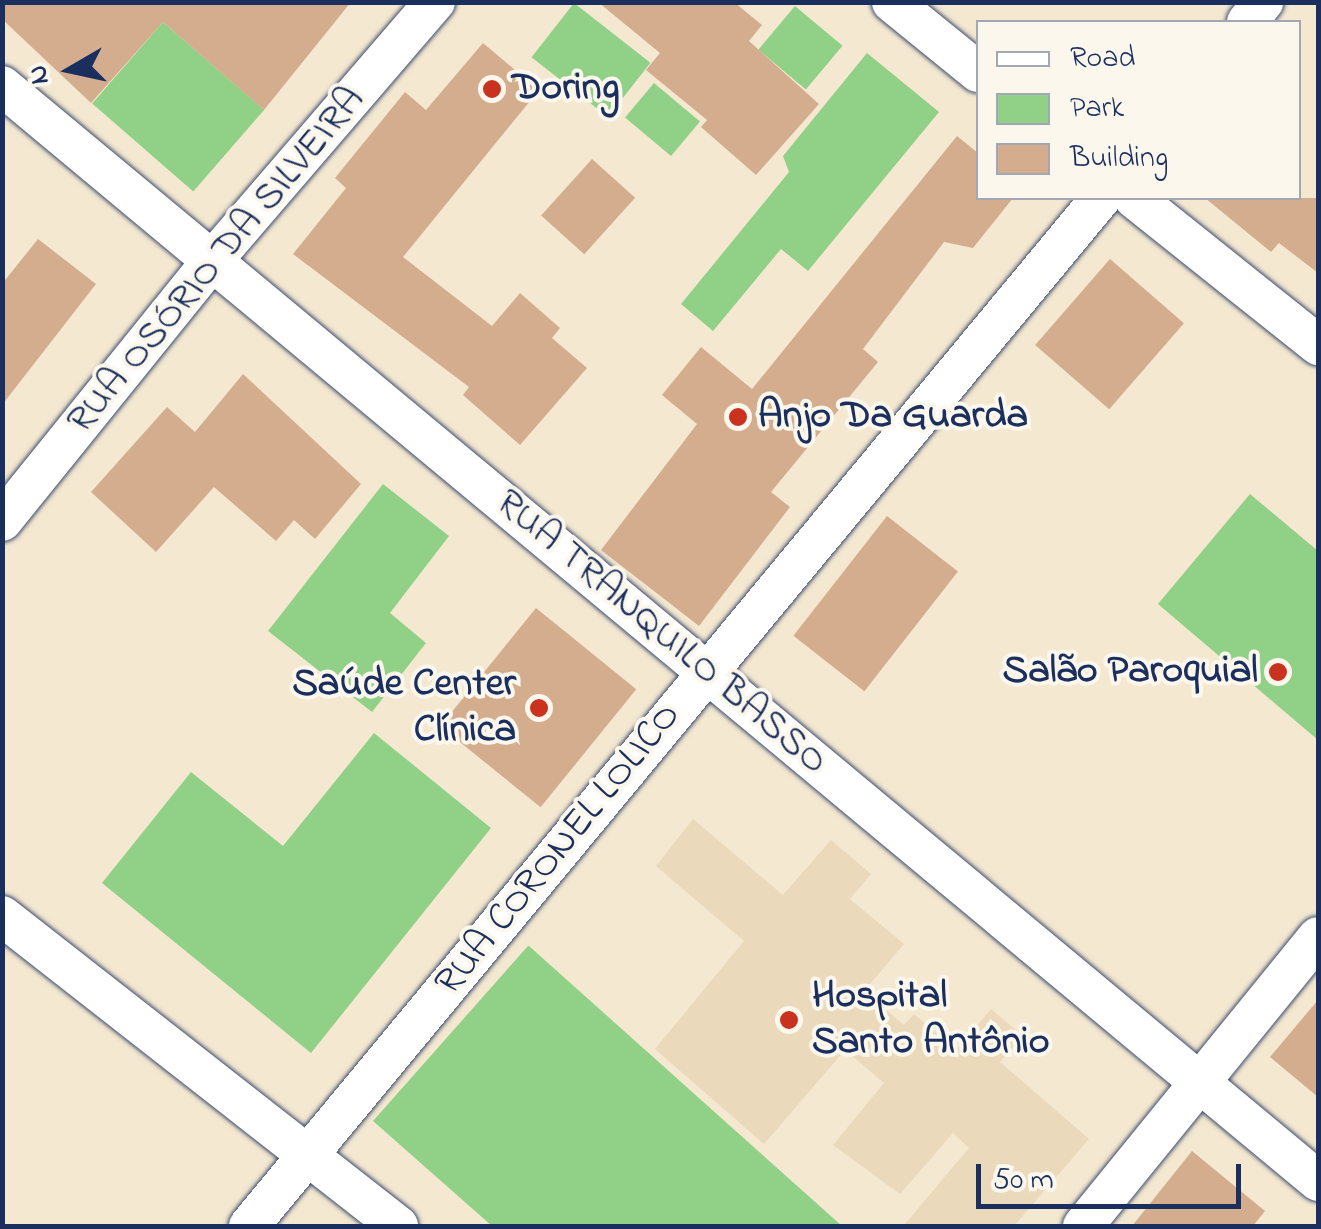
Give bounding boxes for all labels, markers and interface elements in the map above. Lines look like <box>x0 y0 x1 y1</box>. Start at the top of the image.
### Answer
north arrow <box>20 20 120 120</box>
legend <box>976 20 1301 200</box>
text: Road <box>1070 37 1135 81</box>
text: N <box>18 62 62 87</box>
place label: Doring <box>512 65 619 113</box>
street label: RUA OSÓRIO DA SILVEIRA <box>58 78 376 444</box>
marker: Doring <box>481 78 503 100</box>
text: Park <box>1070 87 1124 131</box>
text: Building <box>1070 137 1168 181</box>
place label: Anjo Da Guarda <box>758 393 1028 441</box>
marker: Anjo Da Guarda <box>727 406 749 428</box>
street label: RUA TRANQUILO BASSO <box>485 480 837 786</box>
place label: Salão Paroquial <box>1002 648 1258 696</box>
place label: Saúde Center Clínica <box>292 661 516 755</box>
marker: Salão Paroquial <box>1267 661 1289 683</box>
street label: RUA CORONEL LOLICO <box>426 694 692 1006</box>
marker: Saúde Center Clínica <box>526 695 552 721</box>
place label: Hospital Santo Antônio <box>812 973 1050 1067</box>
marker: Hospital Santo Antônio <box>776 1007 802 1033</box>
scale bar <box>981 1144 1246 1206</box>
text: 50 m <box>993 1159 1054 1203</box>

